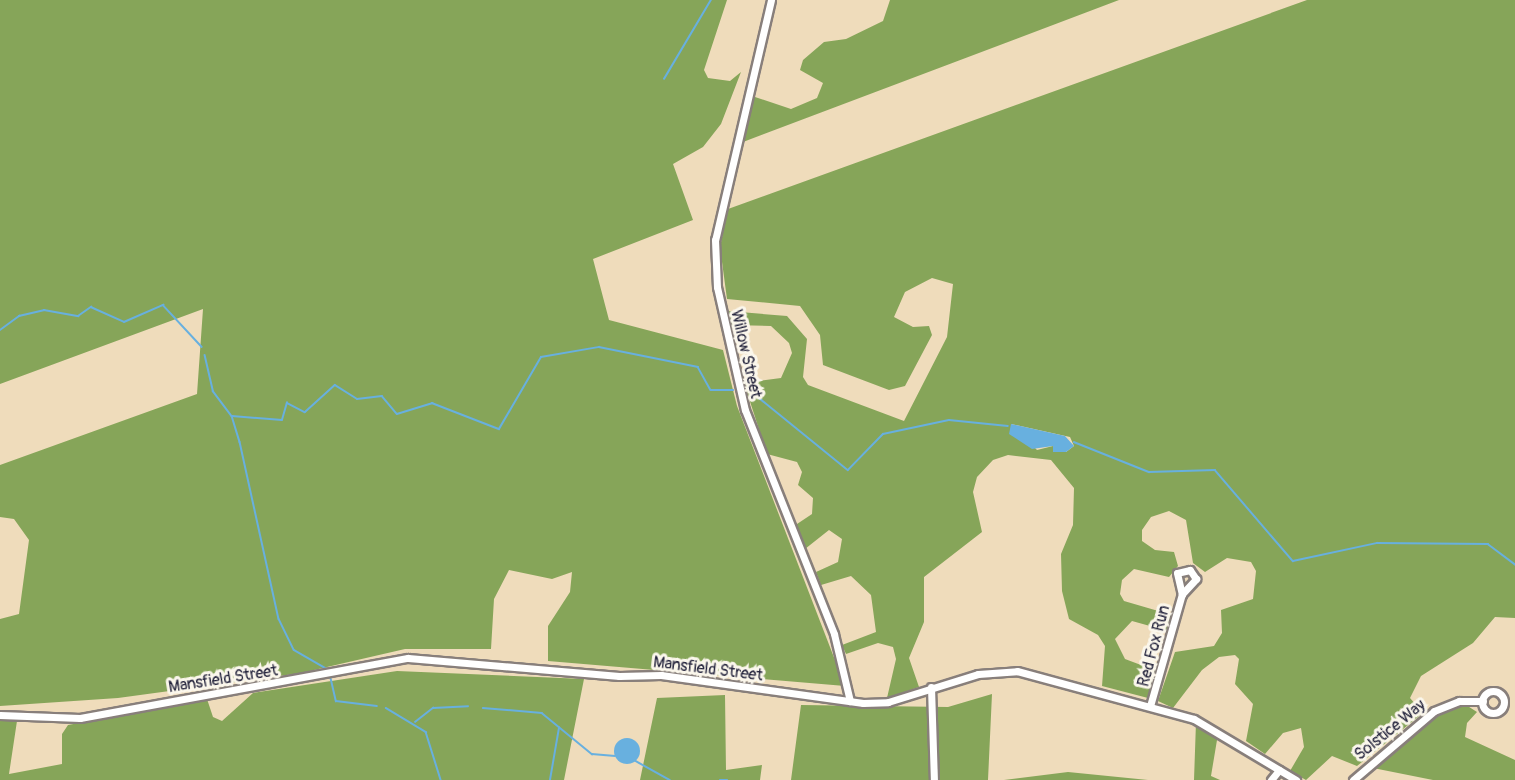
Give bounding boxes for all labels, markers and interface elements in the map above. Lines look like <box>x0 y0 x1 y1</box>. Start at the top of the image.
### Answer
street label: Willow Street <box>726 308 766 400</box>
street label: Red Fox Run <box>1134 603 1174 689</box>
street label: Mansfield Street <box>652 653 764 685</box>
street label: Mansfield Street <box>167 661 279 697</box>
street label: Solstice Way <box>1351 696 1429 764</box>

